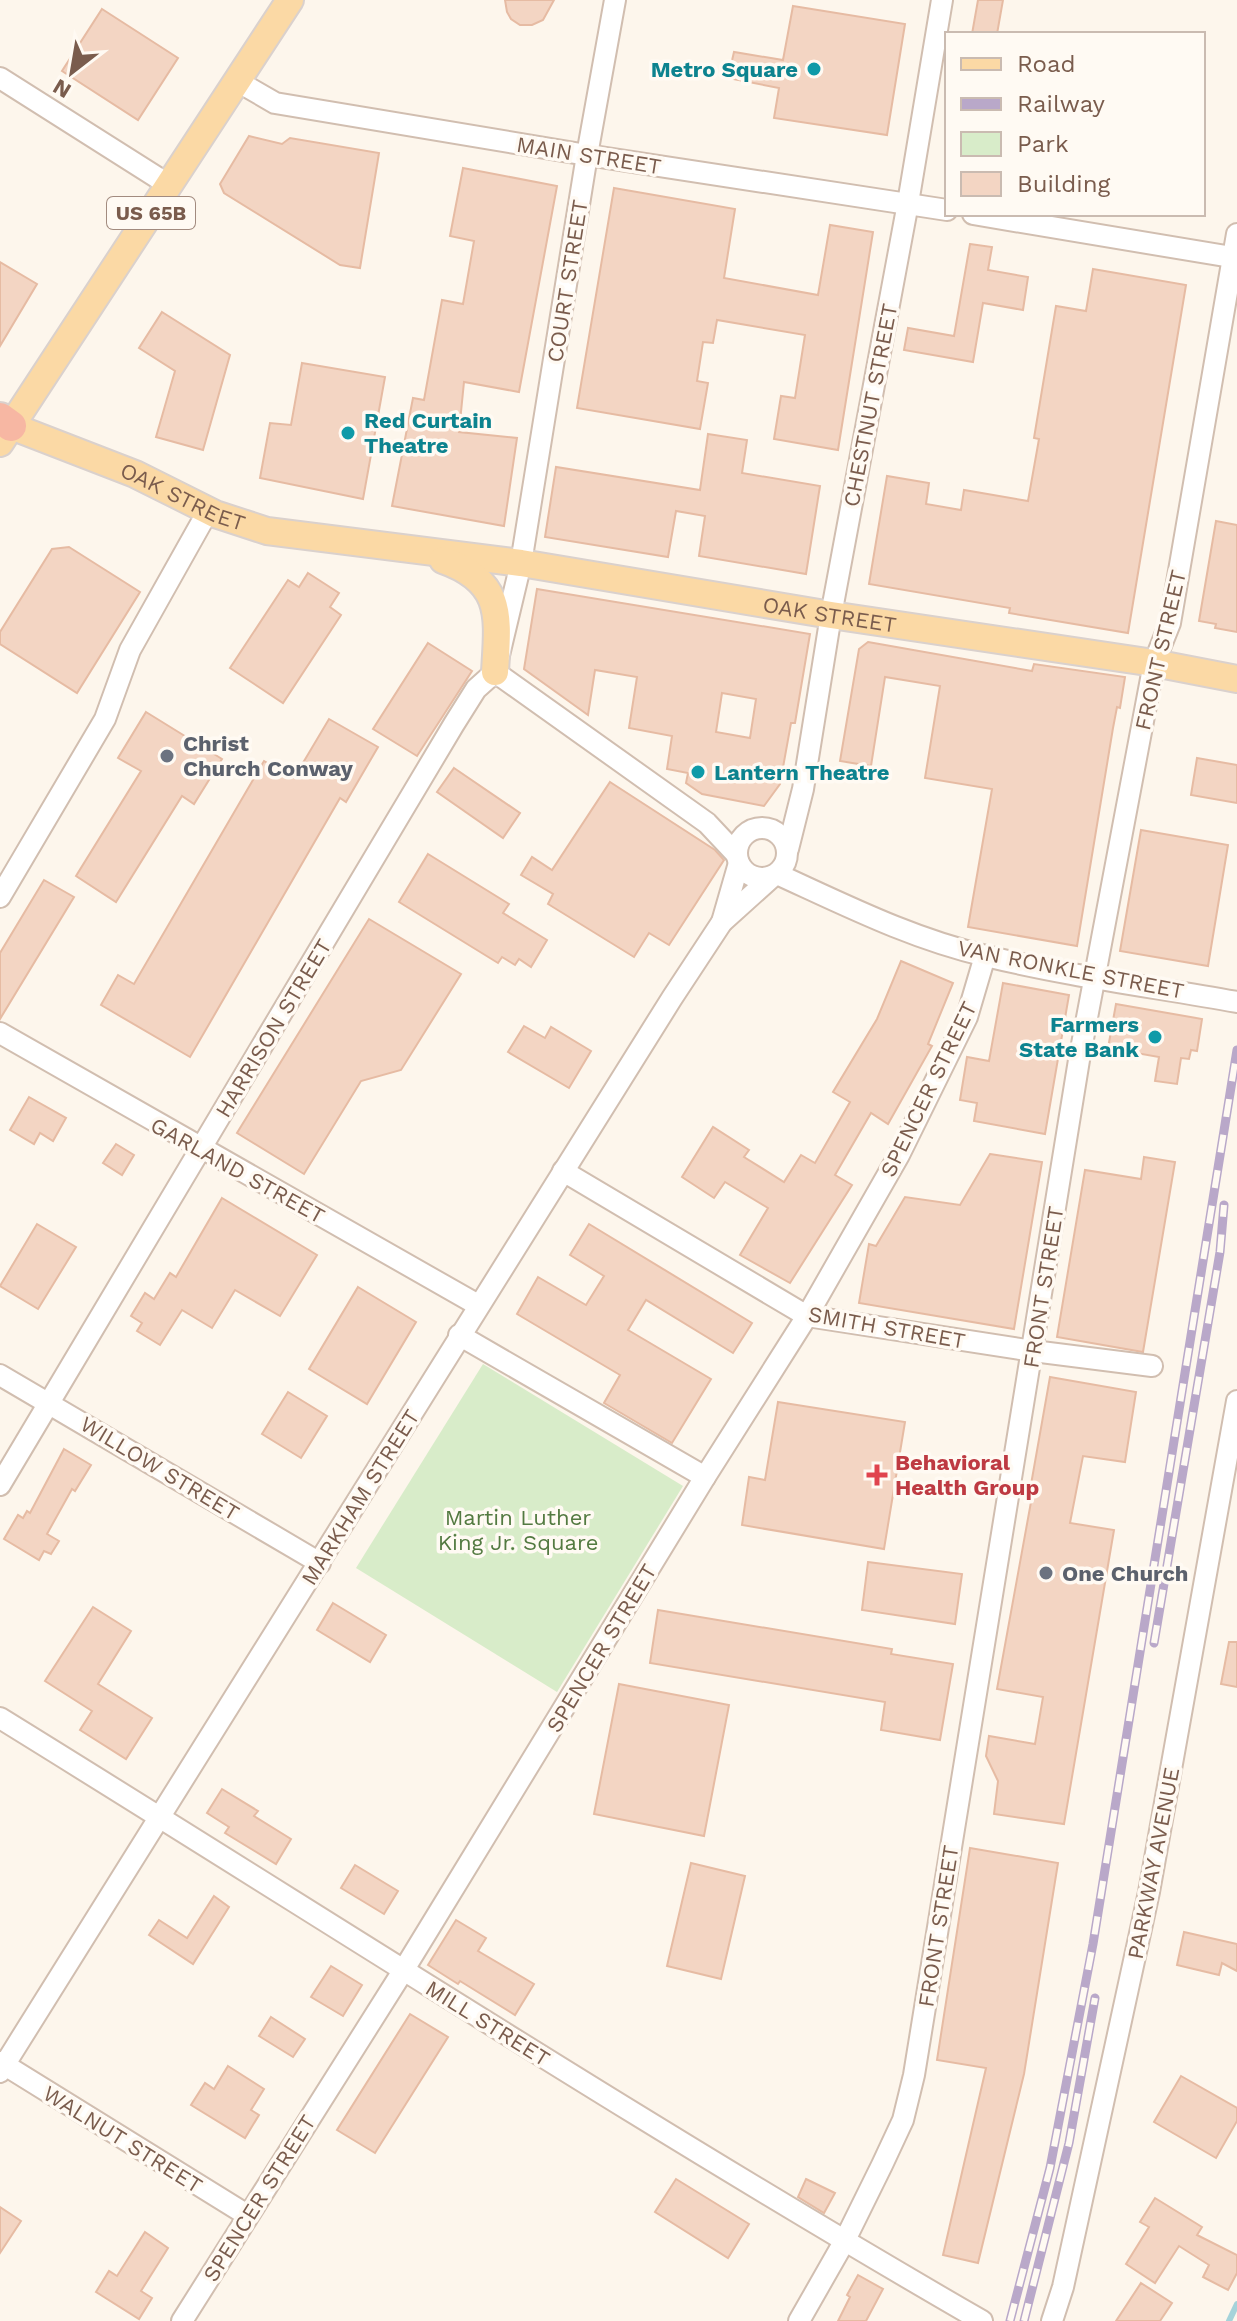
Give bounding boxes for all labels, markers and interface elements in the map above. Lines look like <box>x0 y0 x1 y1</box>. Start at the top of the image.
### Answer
north arrow <box>32 32 112 112</box>
legend <box>945 32 1205 216</box>
text: Road <box>1017 50 1076 78</box>
place label: Metro Square <box>651 57 798 82</box>
marker: Metro Square <box>805 60 823 78</box>
text: N <box>49 74 75 104</box>
text: Railway <box>1017 90 1106 118</box>
text: Park <box>1017 130 1069 158</box>
street label: MAIN STREET <box>515 132 663 179</box>
text: Building <box>1017 170 1110 198</box>
road number: US 65B <box>107 197 195 229</box>
street label: COURT STREET <box>542 198 593 364</box>
street label: CHESTNUT STREET <box>839 301 902 509</box>
place label: Red Curtain Theatre <box>364 408 492 458</box>
marker: Red Curtain Theatre <box>339 424 357 442</box>
street label: OAK STREET <box>117 458 248 536</box>
street label: FRONT STREET <box>1130 568 1191 733</box>
street label: OAK STREET <box>761 592 898 638</box>
place label: Christ Church Conway <box>183 731 353 781</box>
marker: Christ Church Conway <box>158 747 176 765</box>
place label: Lantern Theatre <box>714 760 889 785</box>
marker: Lantern Theatre <box>689 763 707 781</box>
street label: HARRISON STREET <box>210 935 337 1122</box>
street label: VAN RONKLE STREET <box>956 935 1186 1004</box>
street label: SPENCER STREET <box>875 998 982 1181</box>
place label: Farmers State Bank <box>1019 1012 1139 1062</box>
marker: Farmers State Bank <box>1146 1028 1164 1046</box>
street label: GARLAND STREET <box>146 1112 329 1229</box>
street label: FRONT STREET <box>1018 1204 1069 1370</box>
street label: SMITH STREET <box>806 1301 967 1354</box>
street label: MARKHAM STREET <box>296 1405 425 1590</box>
street label: WILLOW STREET <box>76 1411 244 1526</box>
place label: Behavioral Health Group <box>895 1450 1039 1500</box>
marker: Behavioral Health Group <box>866 1464 888 1486</box>
park label: Martin Luther King Jr. Square <box>438 1505 598 1555</box>
street label: SPENCER STREET <box>541 1560 662 1737</box>
place label: One Church <box>1062 1561 1189 1586</box>
marker: One Church <box>1037 1564 1055 1582</box>
street label: PARKWAY AVENUE <box>1123 1765 1184 1961</box>
street label: FRONT STREET <box>913 1843 964 2009</box>
street label: MILL STREET <box>421 1975 554 2071</box>
street label: WALNUT STREET <box>39 2080 207 2198</box>
street label: SPENCER STREET <box>198 2110 321 2286</box>

